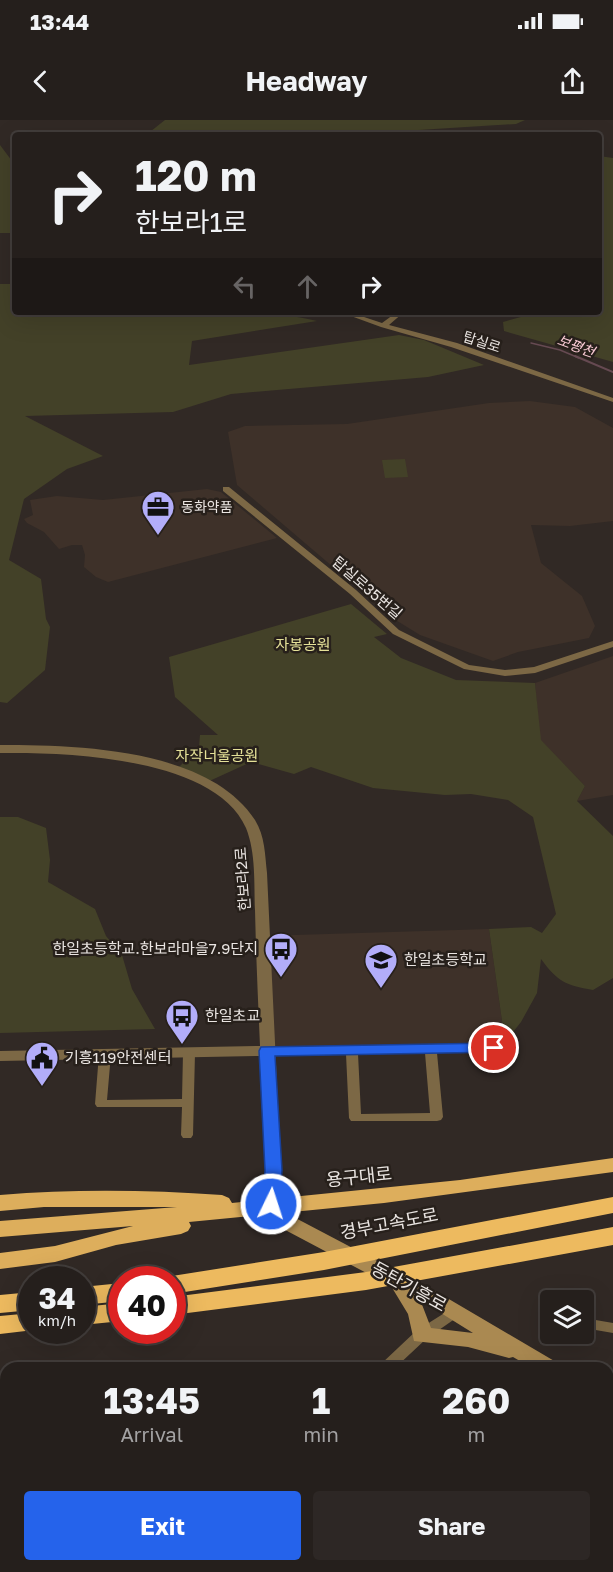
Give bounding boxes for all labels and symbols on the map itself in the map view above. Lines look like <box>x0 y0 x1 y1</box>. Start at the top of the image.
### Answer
street label: 탑실로 <box>461 327 503 356</box>
water label: 보평천 <box>555 331 598 361</box>
office icon: 동화약품 <box>140 489 176 536</box>
place label: 동화약품 <box>181 498 233 515</box>
street label: 탑실로35번길 <box>329 552 406 622</box>
park label: 자봉공원 <box>275 635 331 653</box>
park label: 자작너울공원 <box>176 746 258 764</box>
street label: 한보라2로 <box>231 847 253 912</box>
bus stop icon: 한일초등학교.한보라마을7.9단지 <box>263 931 299 978</box>
place label: 한일초등학교.한보라마을7.9단지 <box>53 939 258 957</box>
school or university icon: 한일초등학교 <box>363 942 399 989</box>
place label: 한일초등학교 <box>404 950 487 968</box>
bus stop icon: 한일초교 <box>164 998 200 1045</box>
place label: 한일초교 <box>205 1006 260 1024</box>
pin <box>468 1022 519 1073</box>
public building icon: 기흥119안전센터 <box>24 1040 60 1087</box>
place label: 기흥119안전센터 <box>65 1048 171 1066</box>
street label: 용구대로 <box>325 1162 393 1190</box>
position arrow <box>239 1172 303 1236</box>
street label: 경부고속도로 <box>338 1203 440 1243</box>
street label: 동탄기흥로 <box>368 1256 451 1316</box>
speed limit sign: 40 <box>108 1266 186 1344</box>

